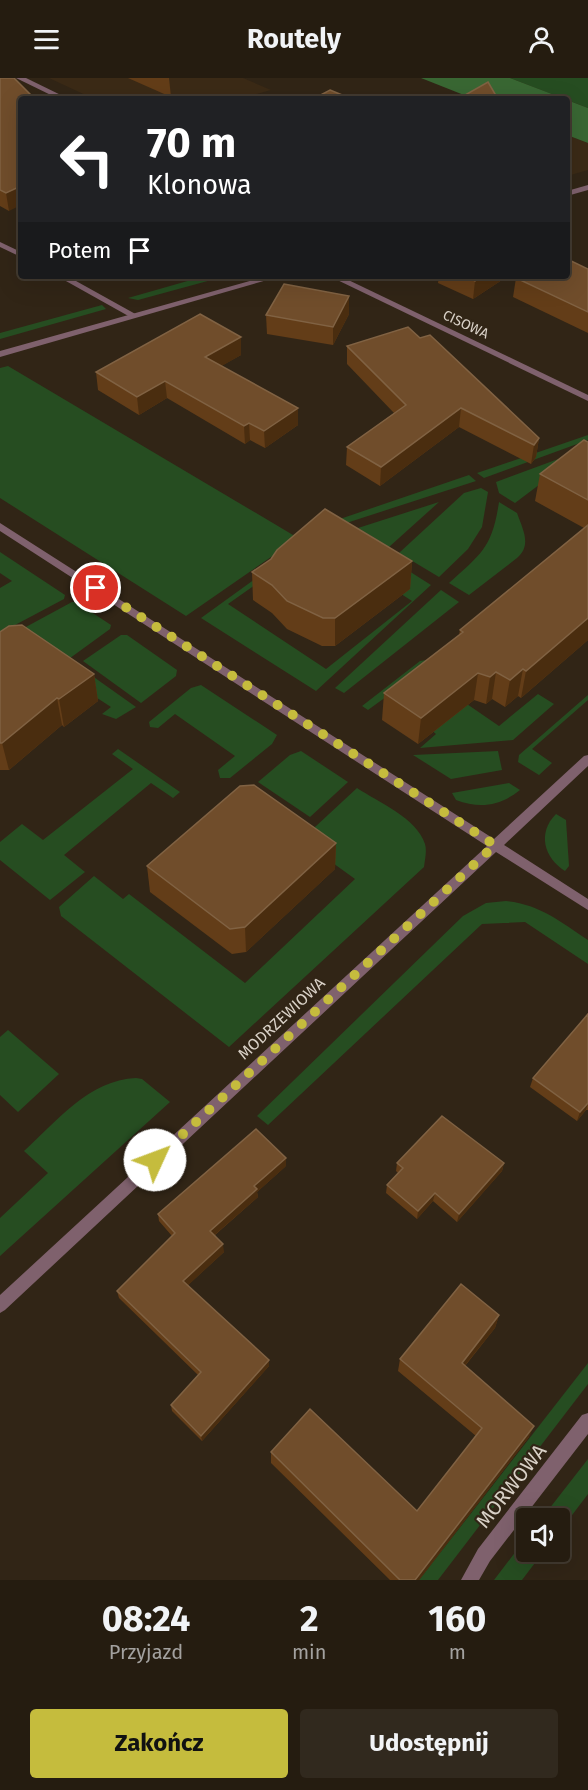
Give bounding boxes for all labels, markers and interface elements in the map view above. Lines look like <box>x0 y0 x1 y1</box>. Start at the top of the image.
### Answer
icon: menu <box>30 23 63 56</box>
text: Routely <box>247 23 341 55</box>
icon: person <box>525 23 558 56</box>
text: 70 m <box>147 118 236 168</box>
icon: left <box>48 120 126 198</box>
text: Klonowa <box>147 169 252 201</box>
icon: arrive <box>123 234 156 267</box>
text: Potem <box>48 237 111 264</box>
street label: CISOWA <box>440 306 492 342</box>
pin <box>70 562 121 613</box>
icon: arrive <box>79 571 112 604</box>
street label: MODRZEWIOWA <box>234 973 329 1063</box>
position arrow <box>123 1128 187 1192</box>
street label: MORWOWA <box>471 1439 551 1533</box>
map controls <box>516 1508 570 1562</box>
button: sound <box>516 1508 570 1562</box>
text: 08:24 <box>102 1597 190 1641</box>
text: 2 <box>300 1597 319 1641</box>
text: 160 <box>428 1597 486 1641</box>
text: Przyjazd <box>109 1640 183 1664</box>
text: min <box>292 1640 326 1664</box>
text: m <box>449 1640 466 1664</box>
button: Zakończ <box>30 1709 288 1778</box>
button: Udostępnij <box>300 1709 558 1778</box>

